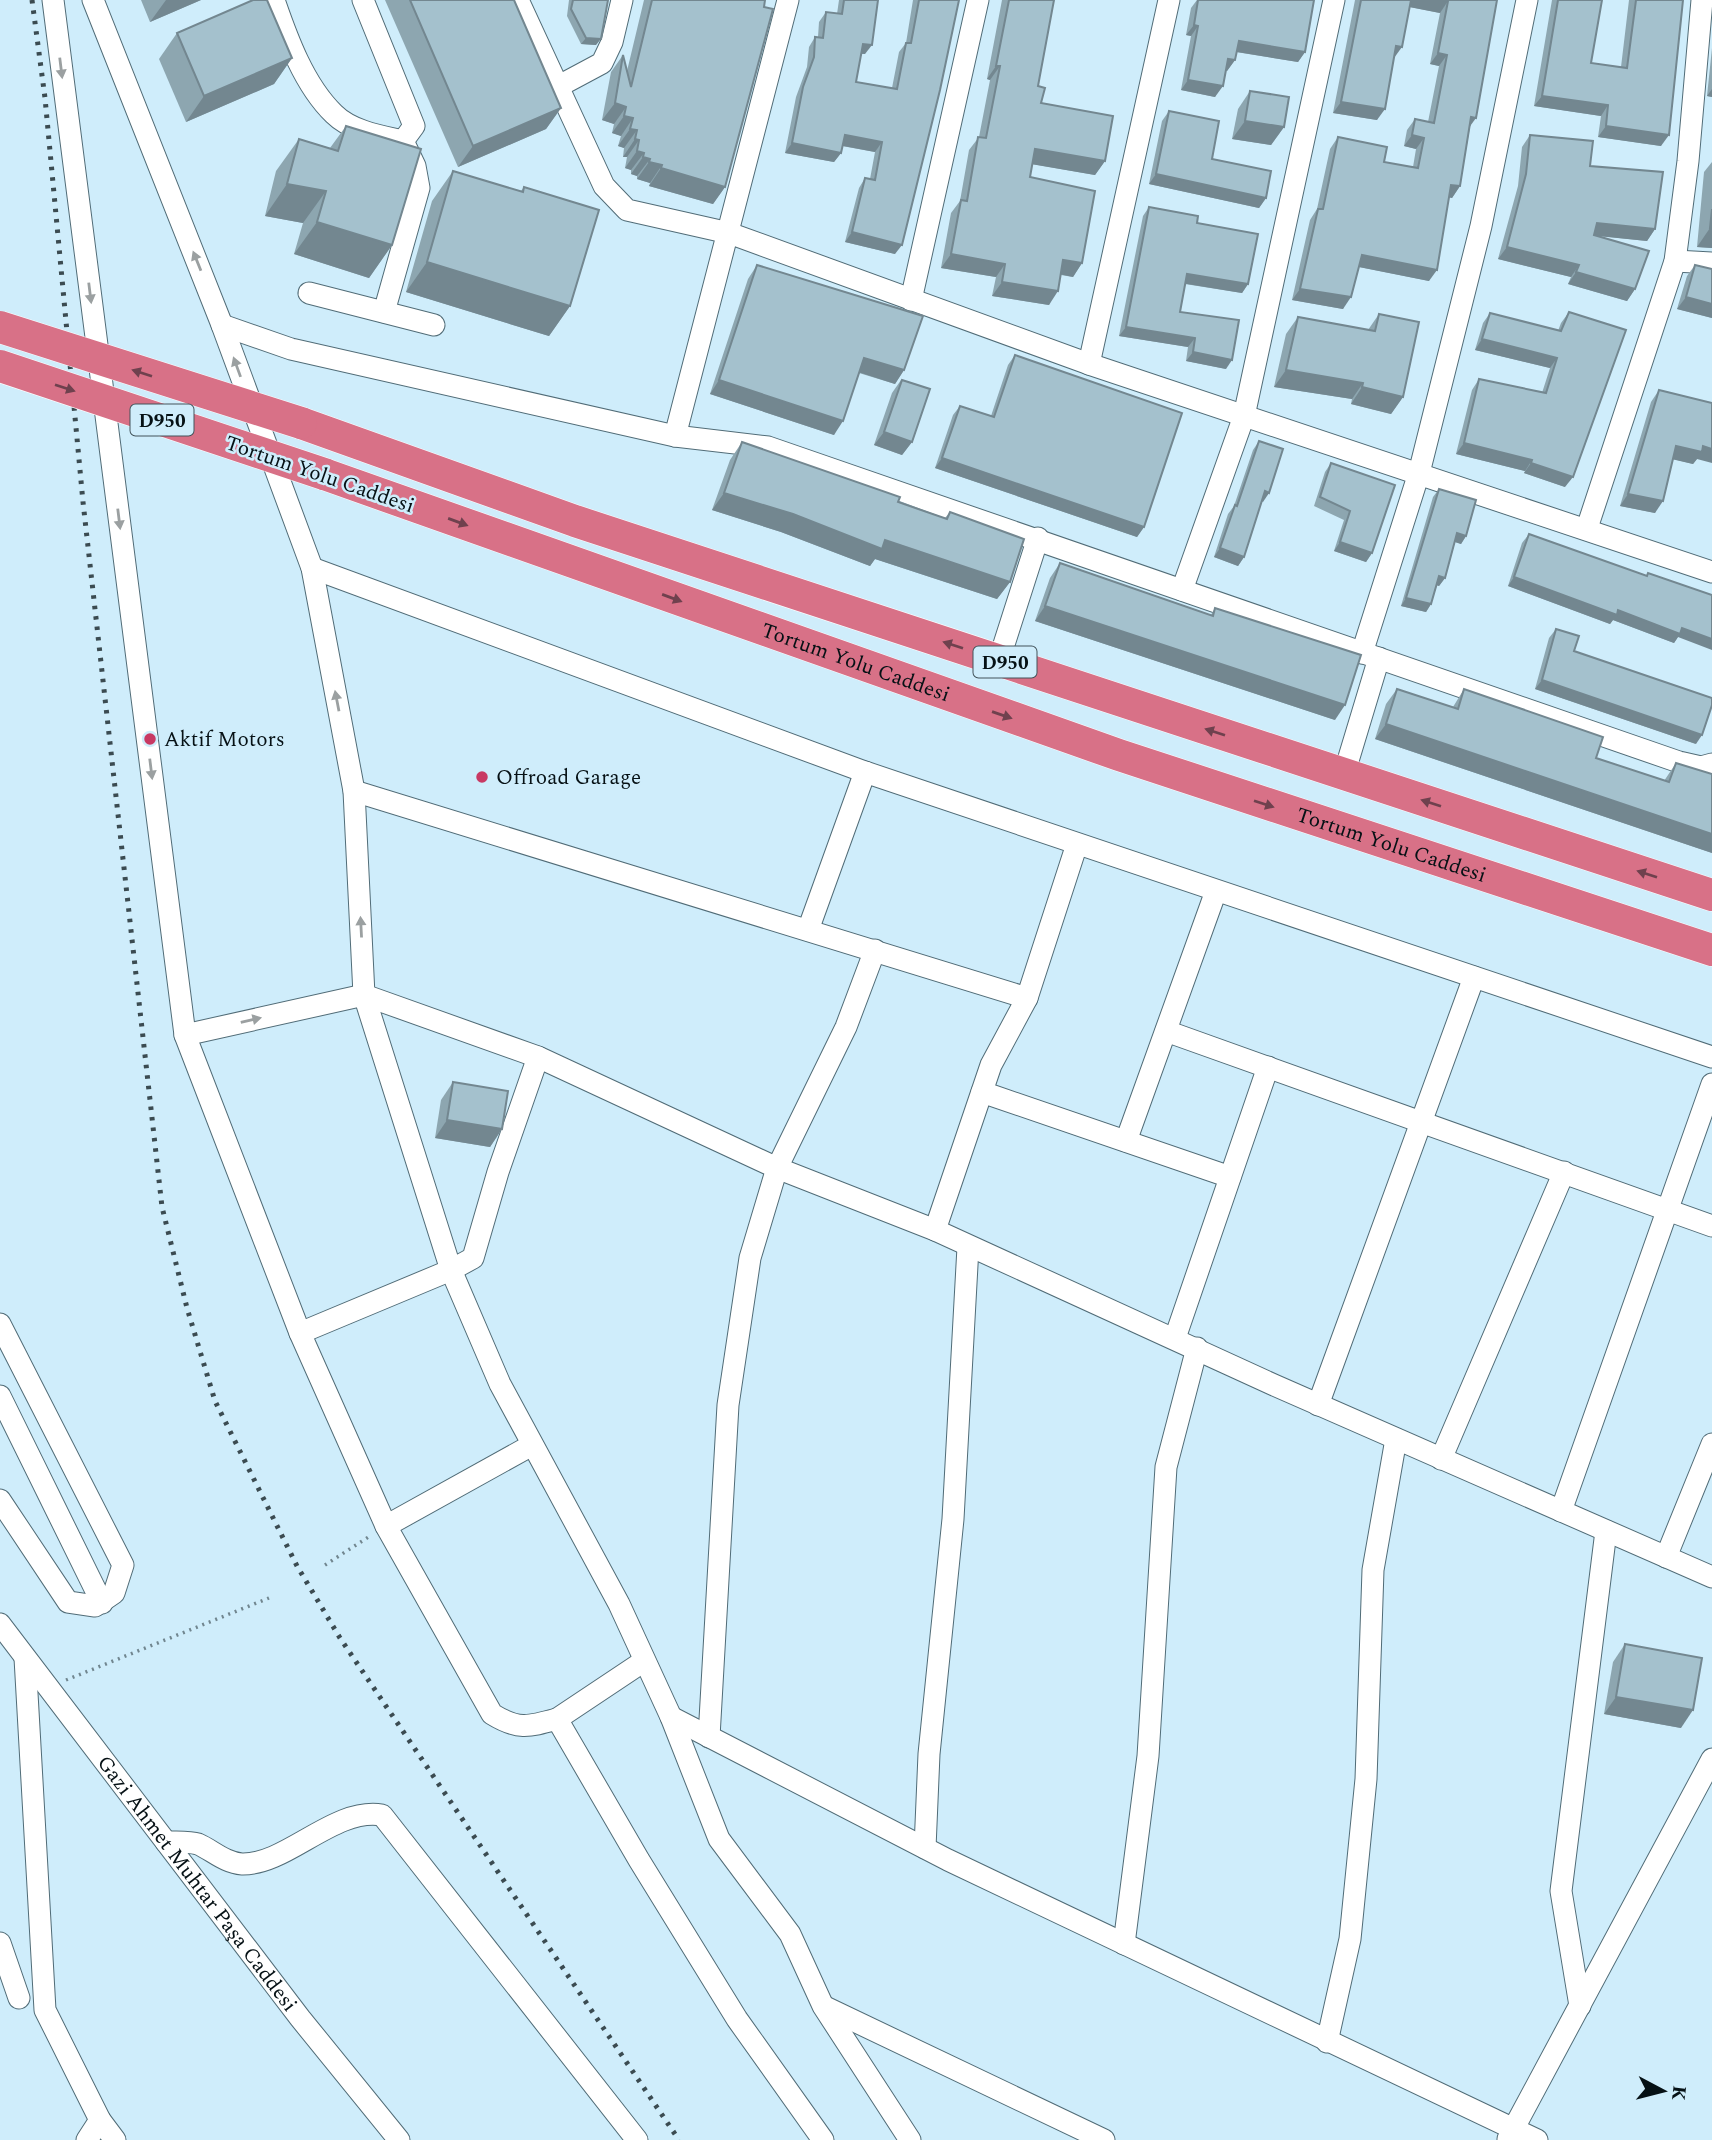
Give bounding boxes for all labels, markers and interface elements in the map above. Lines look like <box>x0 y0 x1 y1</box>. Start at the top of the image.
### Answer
one-way arrow <box>56 57 67 79</box>
one-way arrow <box>191 251 202 272</box>
one-way arrow <box>85 283 96 305</box>
one-way arrow <box>232 357 243 378</box>
one-way arrow <box>132 367 153 377</box>
one-way arrow <box>54 383 75 394</box>
road number: D950 <box>130 404 194 436</box>
street label: Tortum Yolu Caddesi <box>221 428 419 522</box>
one-way arrow <box>113 508 124 530</box>
one-way arrow <box>447 517 468 528</box>
one-way arrow <box>661 593 682 604</box>
street label: Tortum Yolu Caddesi <box>757 615 954 711</box>
one-way arrow <box>942 639 963 649</box>
road number: D950 <box>974 646 1036 678</box>
one-way arrow <box>331 690 342 712</box>
one-way arrow <box>991 710 1012 721</box>
place label: Aktif Motors <box>164 724 285 756</box>
one-way arrow <box>1204 726 1225 736</box>
marker: Aktif Motors <box>142 731 158 747</box>
one-way arrow <box>145 758 156 780</box>
place label: Offroad Garage <box>496 762 641 794</box>
marker: Offroad Garage <box>474 769 490 785</box>
one-way arrow <box>1420 797 1441 808</box>
one-way arrow <box>1253 799 1274 810</box>
street label: Tortum Yolu Caddesi <box>1292 799 1490 892</box>
one-way arrow <box>1637 868 1658 879</box>
one-way arrow <box>355 916 366 938</box>
one-way arrow <box>240 1015 262 1026</box>
street label: Gazi Ahmet Muhtar Paşa Caddesi <box>89 1749 305 2019</box>
north arrow <box>1628 2056 1698 2126</box>
text: K <box>1663 2084 1694 2102</box>

